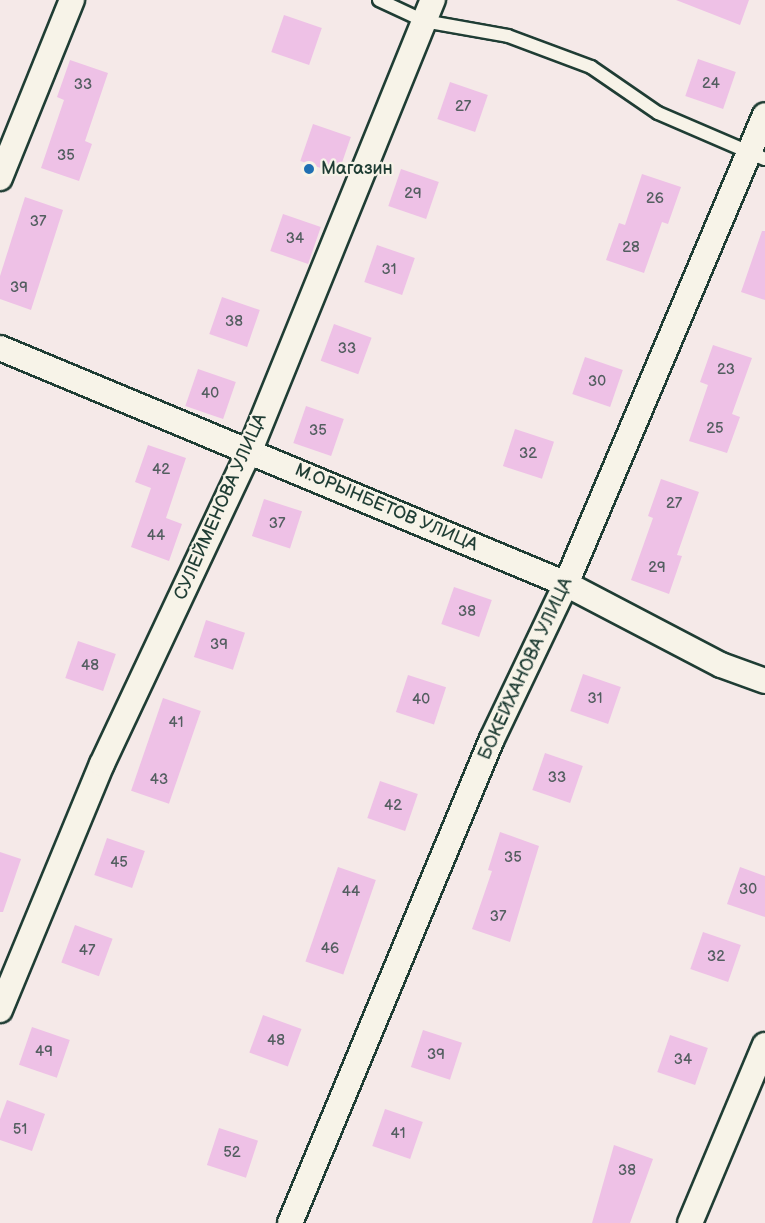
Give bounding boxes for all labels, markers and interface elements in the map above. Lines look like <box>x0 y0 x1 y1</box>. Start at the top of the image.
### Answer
house number: 24 <box>702 75 720 93</box>
house number: 33 <box>74 76 92 94</box>
house number: 27 <box>455 98 471 116</box>
house number: 35 <box>57 147 75 165</box>
place label: Магазин <box>321 158 393 180</box>
marker: Магазин <box>302 162 316 176</box>
house number: 29 <box>404 185 422 203</box>
house number: 26 <box>646 190 664 208</box>
house number: 37 <box>30 213 46 231</box>
house number: 34 <box>286 230 304 248</box>
house number: 28 <box>622 239 640 257</box>
house number: 31 <box>381 261 397 279</box>
house number: 39 <box>10 279 28 297</box>
house number: 38 <box>225 313 243 331</box>
house number: 33 <box>338 340 356 358</box>
house number: 23 <box>717 361 735 379</box>
house number: 30 <box>588 373 606 391</box>
house number: 40 <box>201 385 219 403</box>
street label: СУЛЕЙМЕНОВА УЛИЦА <box>170 410 272 604</box>
house number: 25 <box>706 420 724 438</box>
house number: 35 <box>309 422 327 440</box>
house number: 32 <box>519 445 537 463</box>
street label: М.ОРЫНБЕТОВ УЛИЦА <box>291 460 481 556</box>
house number: 42 <box>152 461 170 479</box>
house number: 27 <box>666 495 682 513</box>
house number: 37 <box>269 515 285 533</box>
house number: 44 <box>147 527 165 545</box>
house number: 29 <box>648 559 666 577</box>
street label: БОКЕЙХАНОВА УЛИЦА <box>474 574 578 764</box>
house number: 38 <box>458 603 476 621</box>
house number: 39 <box>210 636 228 654</box>
house number: 48 <box>81 657 99 675</box>
house number: 31 <box>587 690 603 708</box>
house number: 40 <box>412 691 430 709</box>
house number: 41 <box>169 714 183 732</box>
house number: 33 <box>548 769 566 787</box>
house number: 43 <box>150 771 168 789</box>
house number: 42 <box>384 797 402 815</box>
house number: 35 <box>504 849 522 867</box>
house number: 45 <box>110 854 128 872</box>
house number: 30 <box>739 881 757 899</box>
house number: 44 <box>342 883 360 901</box>
house number: 37 <box>490 908 506 926</box>
house number: 46 <box>321 940 339 958</box>
house number: 47 <box>79 942 95 960</box>
house number: 32 <box>707 948 725 966</box>
house number: 48 <box>267 1032 285 1050</box>
house number: 49 <box>35 1043 53 1061</box>
house number: 39 <box>427 1046 445 1064</box>
house number: 34 <box>674 1051 692 1069</box>
house number: 51 <box>13 1121 27 1139</box>
house number: 41 <box>391 1125 405 1143</box>
house number: 52 <box>223 1144 241 1162</box>
house number: 38 <box>618 1162 636 1180</box>

